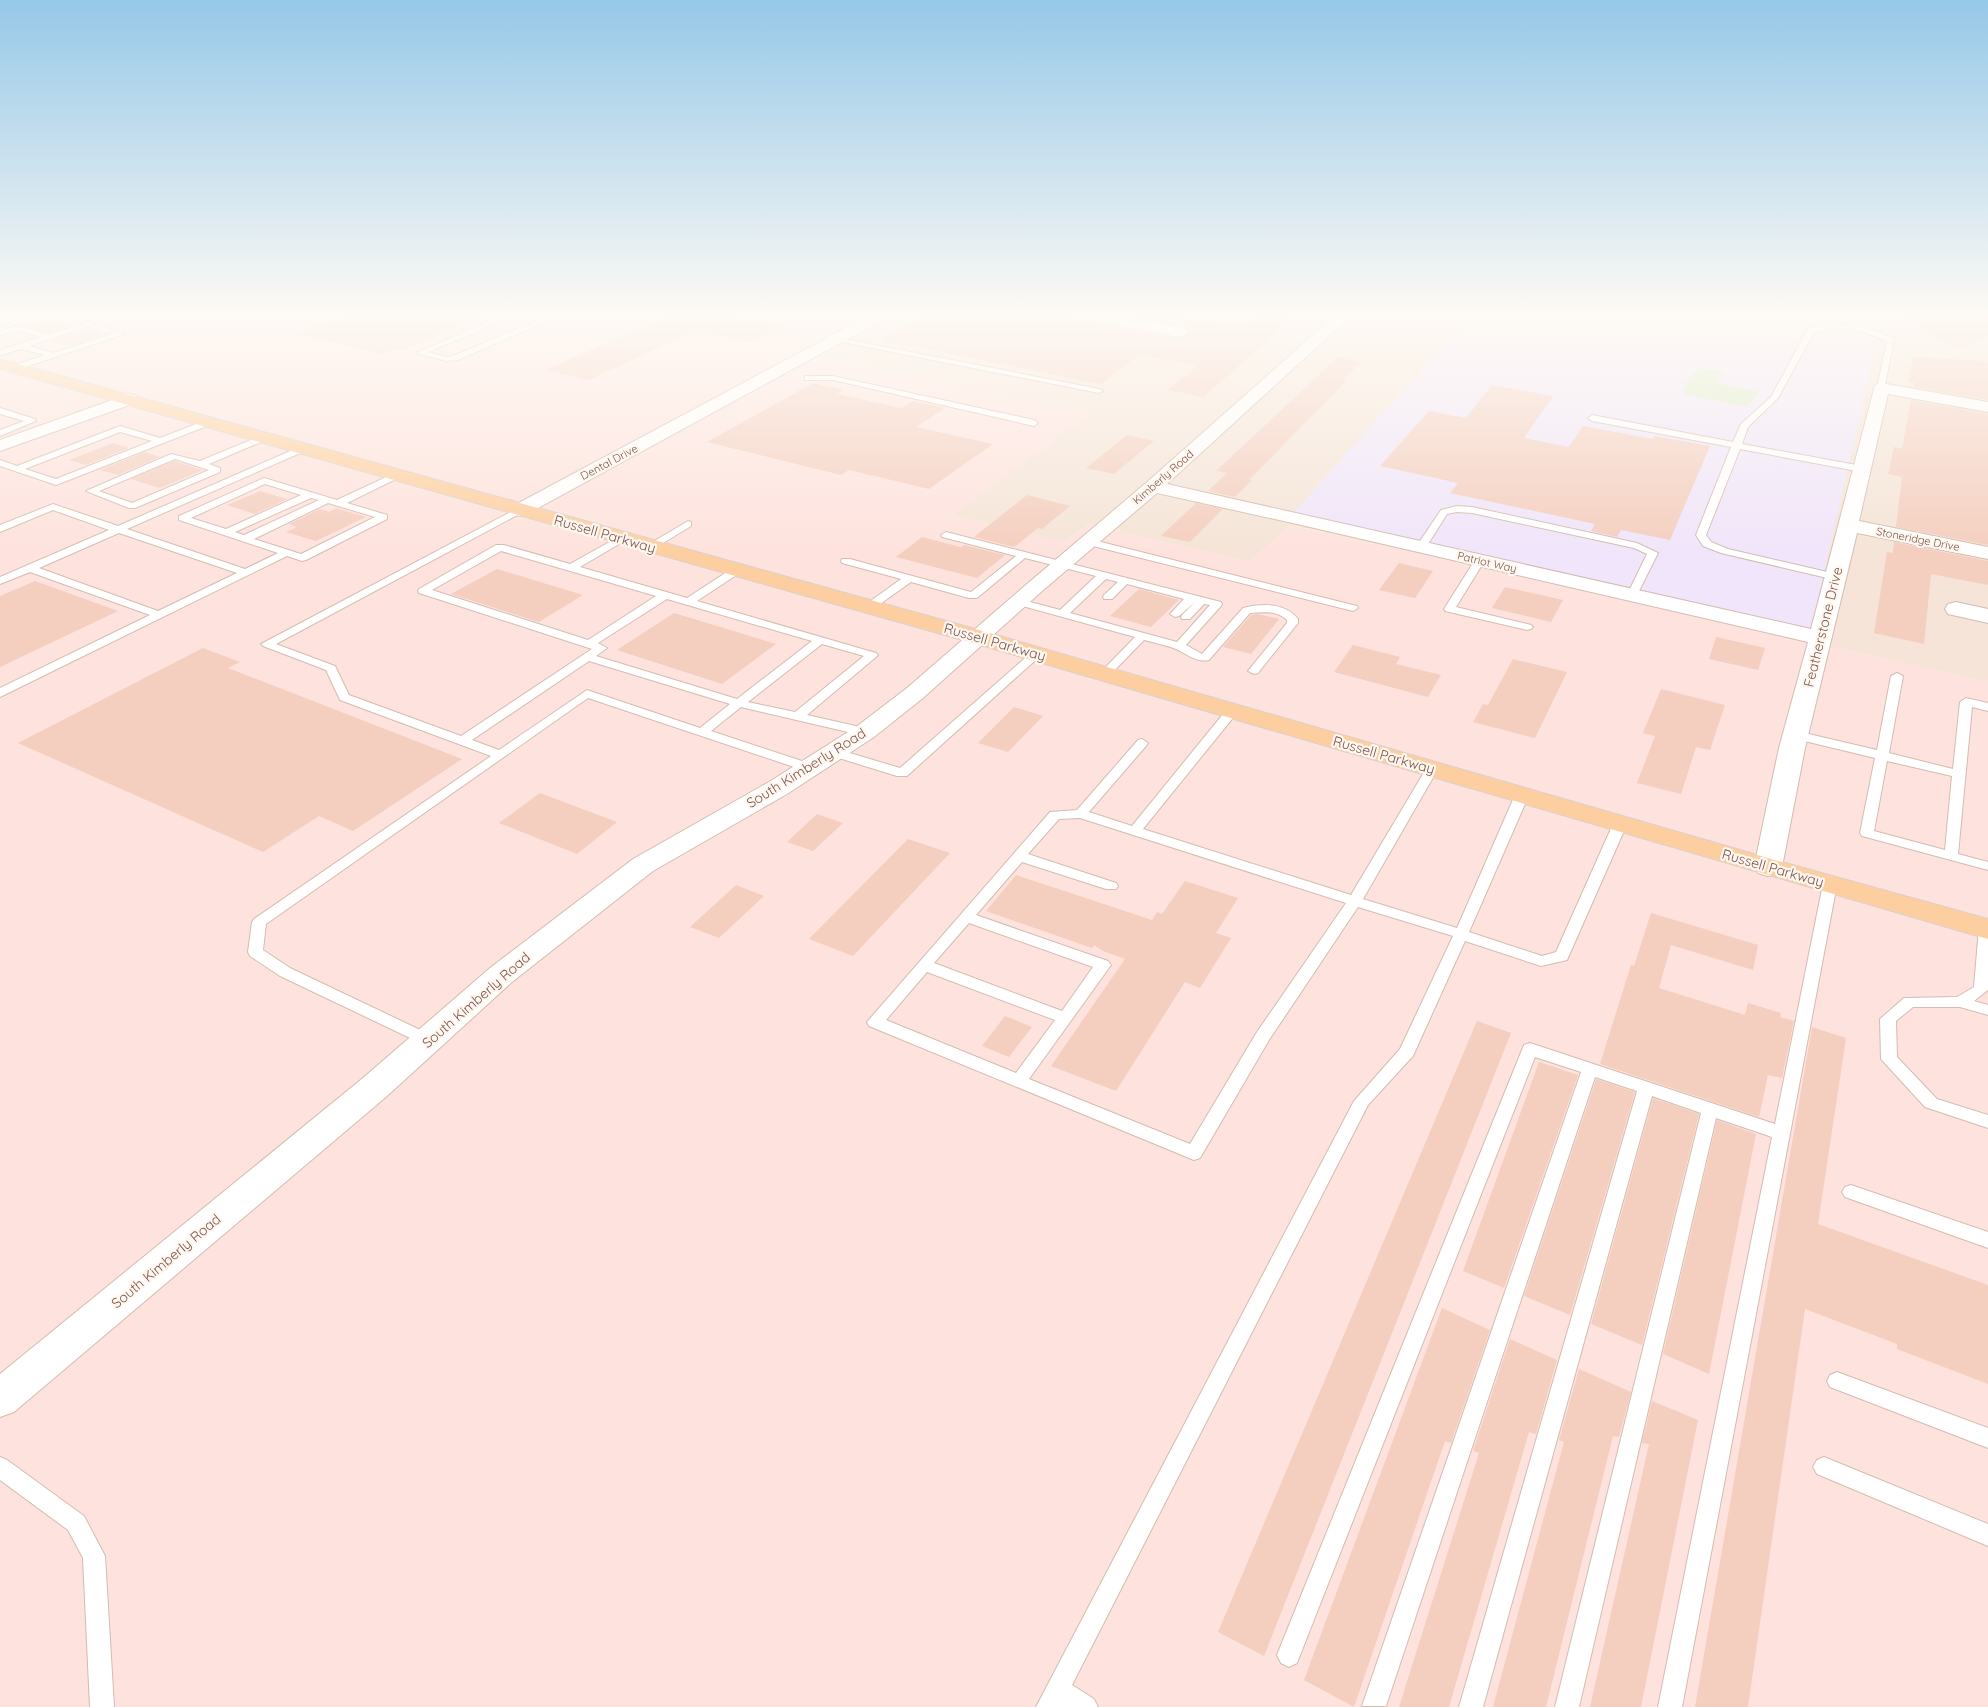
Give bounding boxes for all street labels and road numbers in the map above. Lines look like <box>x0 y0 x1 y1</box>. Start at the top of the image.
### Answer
street label: Dental Drive <box>578 441 640 483</box>
street label: Kimberly Road <box>1130 447 1196 507</box>
street label: Russell Parkway <box>552 511 658 557</box>
street label: Stoneridge Drive <box>1875 524 1961 554</box>
street label: Patriot Way <box>1456 548 1518 576</box>
street label: Featherstone Drive <box>1799 565 1847 689</box>
street label: Russell Parkway <box>942 619 1048 665</box>
street label: South Kimberly Road <box>743 724 869 812</box>
street label: Russell Parkway <box>1331 732 1437 778</box>
street label: Russell Parkway <box>1720 845 1826 891</box>
street label: South Kimberly Road <box>418 948 534 1052</box>
street label: South Kimberly Road <box>108 1210 224 1312</box>

